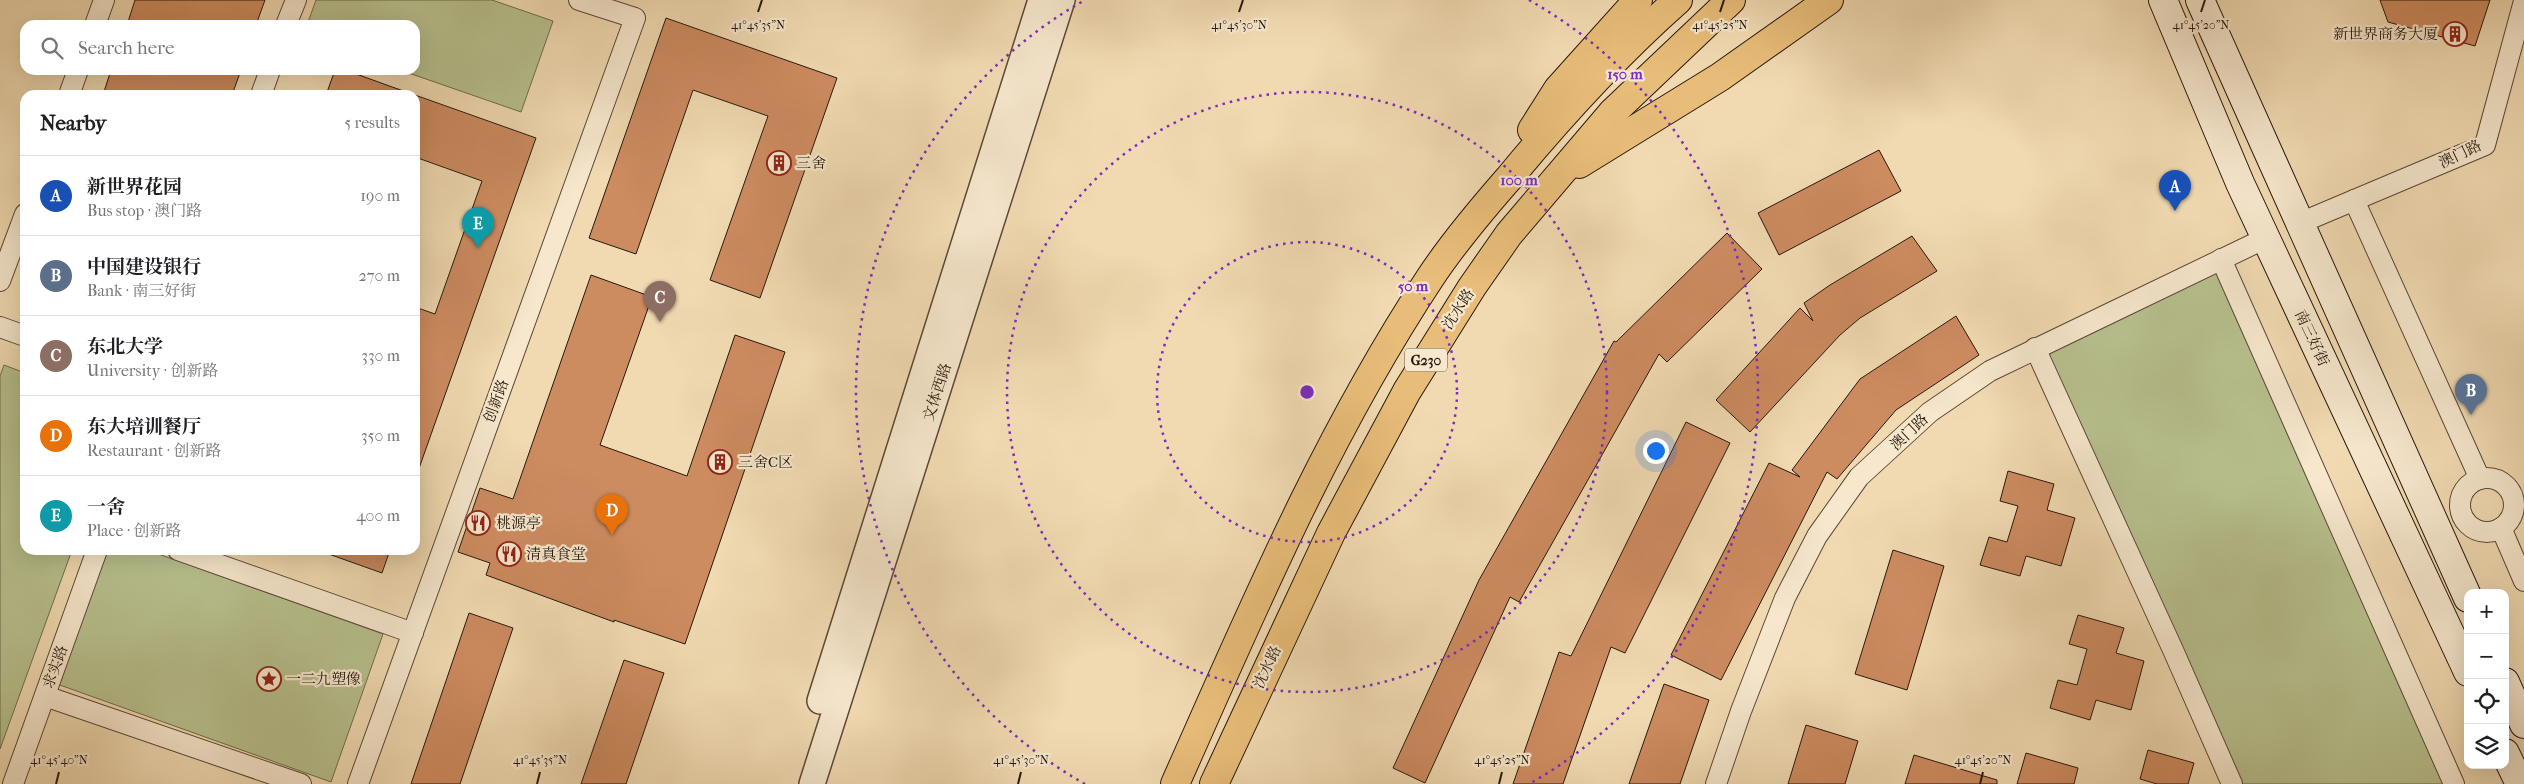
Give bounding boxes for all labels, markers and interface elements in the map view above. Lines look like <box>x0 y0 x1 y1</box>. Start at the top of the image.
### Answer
text: 41°45'35"N <box>731 18 785 32</box>
text: 41°45'30"N <box>1211 18 1267 32</box>
text: 41°45'25"N <box>1692 18 1748 32</box>
text: 41°45'20"N <box>2173 18 2229 32</box>
search box <box>20 20 420 75</box>
building icon: 新世界商务大厦 <box>2442 21 2468 47</box>
place label: 新世界商务大厦 <box>2333 25 2438 43</box>
icon: search <box>38 34 66 62</box>
text: Search here <box>78 37 174 59</box>
text: 150 m <box>1607 65 1643 83</box>
text: Nearby <box>40 111 106 135</box>
text: 5 results <box>344 113 400 132</box>
street label: 澳门路 <box>2436 136 2484 172</box>
building icon: 三舍 <box>766 150 792 176</box>
place label: 三舍 <box>796 154 826 172</box>
pin: A <box>2159 170 2191 211</box>
text: 100 m <box>1500 171 1538 189</box>
text: 新世界花园 <box>87 176 182 198</box>
text: A <box>51 186 61 205</box>
text: 190 m <box>360 186 400 205</box>
text: Bus stop · 澳门路 <box>87 201 202 220</box>
pin: E <box>462 207 494 248</box>
text: 中国建设银行 <box>87 256 201 278</box>
text: B <box>51 266 61 285</box>
text: 270 m <box>359 266 400 285</box>
text: 50 m <box>1398 277 1429 295</box>
text: Bank · 南三好街 <box>87 281 196 300</box>
pin: C <box>644 281 676 322</box>
street label: 沈水路 <box>1438 285 1478 333</box>
street label: 南三好街 <box>2291 307 2333 369</box>
text: 东北大学 <box>87 336 163 358</box>
text: C <box>51 346 61 365</box>
text: 330 m <box>361 346 400 365</box>
road number: G230 <box>1405 348 1447 372</box>
text: University · 创新路 <box>87 361 218 380</box>
street label: 文体西路 <box>919 361 955 423</box>
pin: B <box>2455 374 2487 415</box>
street label: 创新路 <box>480 377 512 425</box>
centre of rings <box>1298 383 1316 401</box>
street label: 澳门路 <box>1886 410 1932 454</box>
text: 东大培训餐厅 <box>87 416 201 438</box>
text: D <box>50 426 62 445</box>
text: 350 m <box>361 426 400 445</box>
your location <box>1643 438 1669 464</box>
text: Restaurant · 创新路 <box>87 441 222 460</box>
building icon: 三舍C区 <box>707 449 733 475</box>
place label: 三舍C区 <box>738 453 793 471</box>
pin: D <box>596 494 628 535</box>
text: 一舍 <box>87 496 125 518</box>
text: E <box>51 506 61 525</box>
text: 400 m <box>356 506 400 525</box>
restaurant icon: 桃源亭 <box>465 510 491 536</box>
place label: 桃源亭 <box>496 514 541 532</box>
text: Place · 创新路 <box>87 521 182 540</box>
restaurant icon: 清真食堂 <box>496 541 522 567</box>
place label: 清真食堂 <box>526 545 586 563</box>
map controls <box>2464 589 2509 769</box>
button: + <box>2464 589 2509 634</box>
button: − <box>2464 634 2509 679</box>
street label: 求实路 <box>39 643 71 691</box>
street label: 沈水路 <box>1249 643 1285 691</box>
place icon: 一二九塑像 <box>256 666 282 692</box>
place label: 一二九塑像 <box>286 670 361 688</box>
button: locate <box>2464 679 2509 724</box>
button: layers <box>2464 724 2509 769</box>
text: 41°45'40"N <box>30 753 88 767</box>
text: 41°45'35"N <box>513 753 567 767</box>
text: 41°45'30"N <box>993 753 1049 767</box>
text: 41°45'25"N <box>1474 753 1530 767</box>
text: 41°45'20"N <box>1955 753 2011 767</box>

